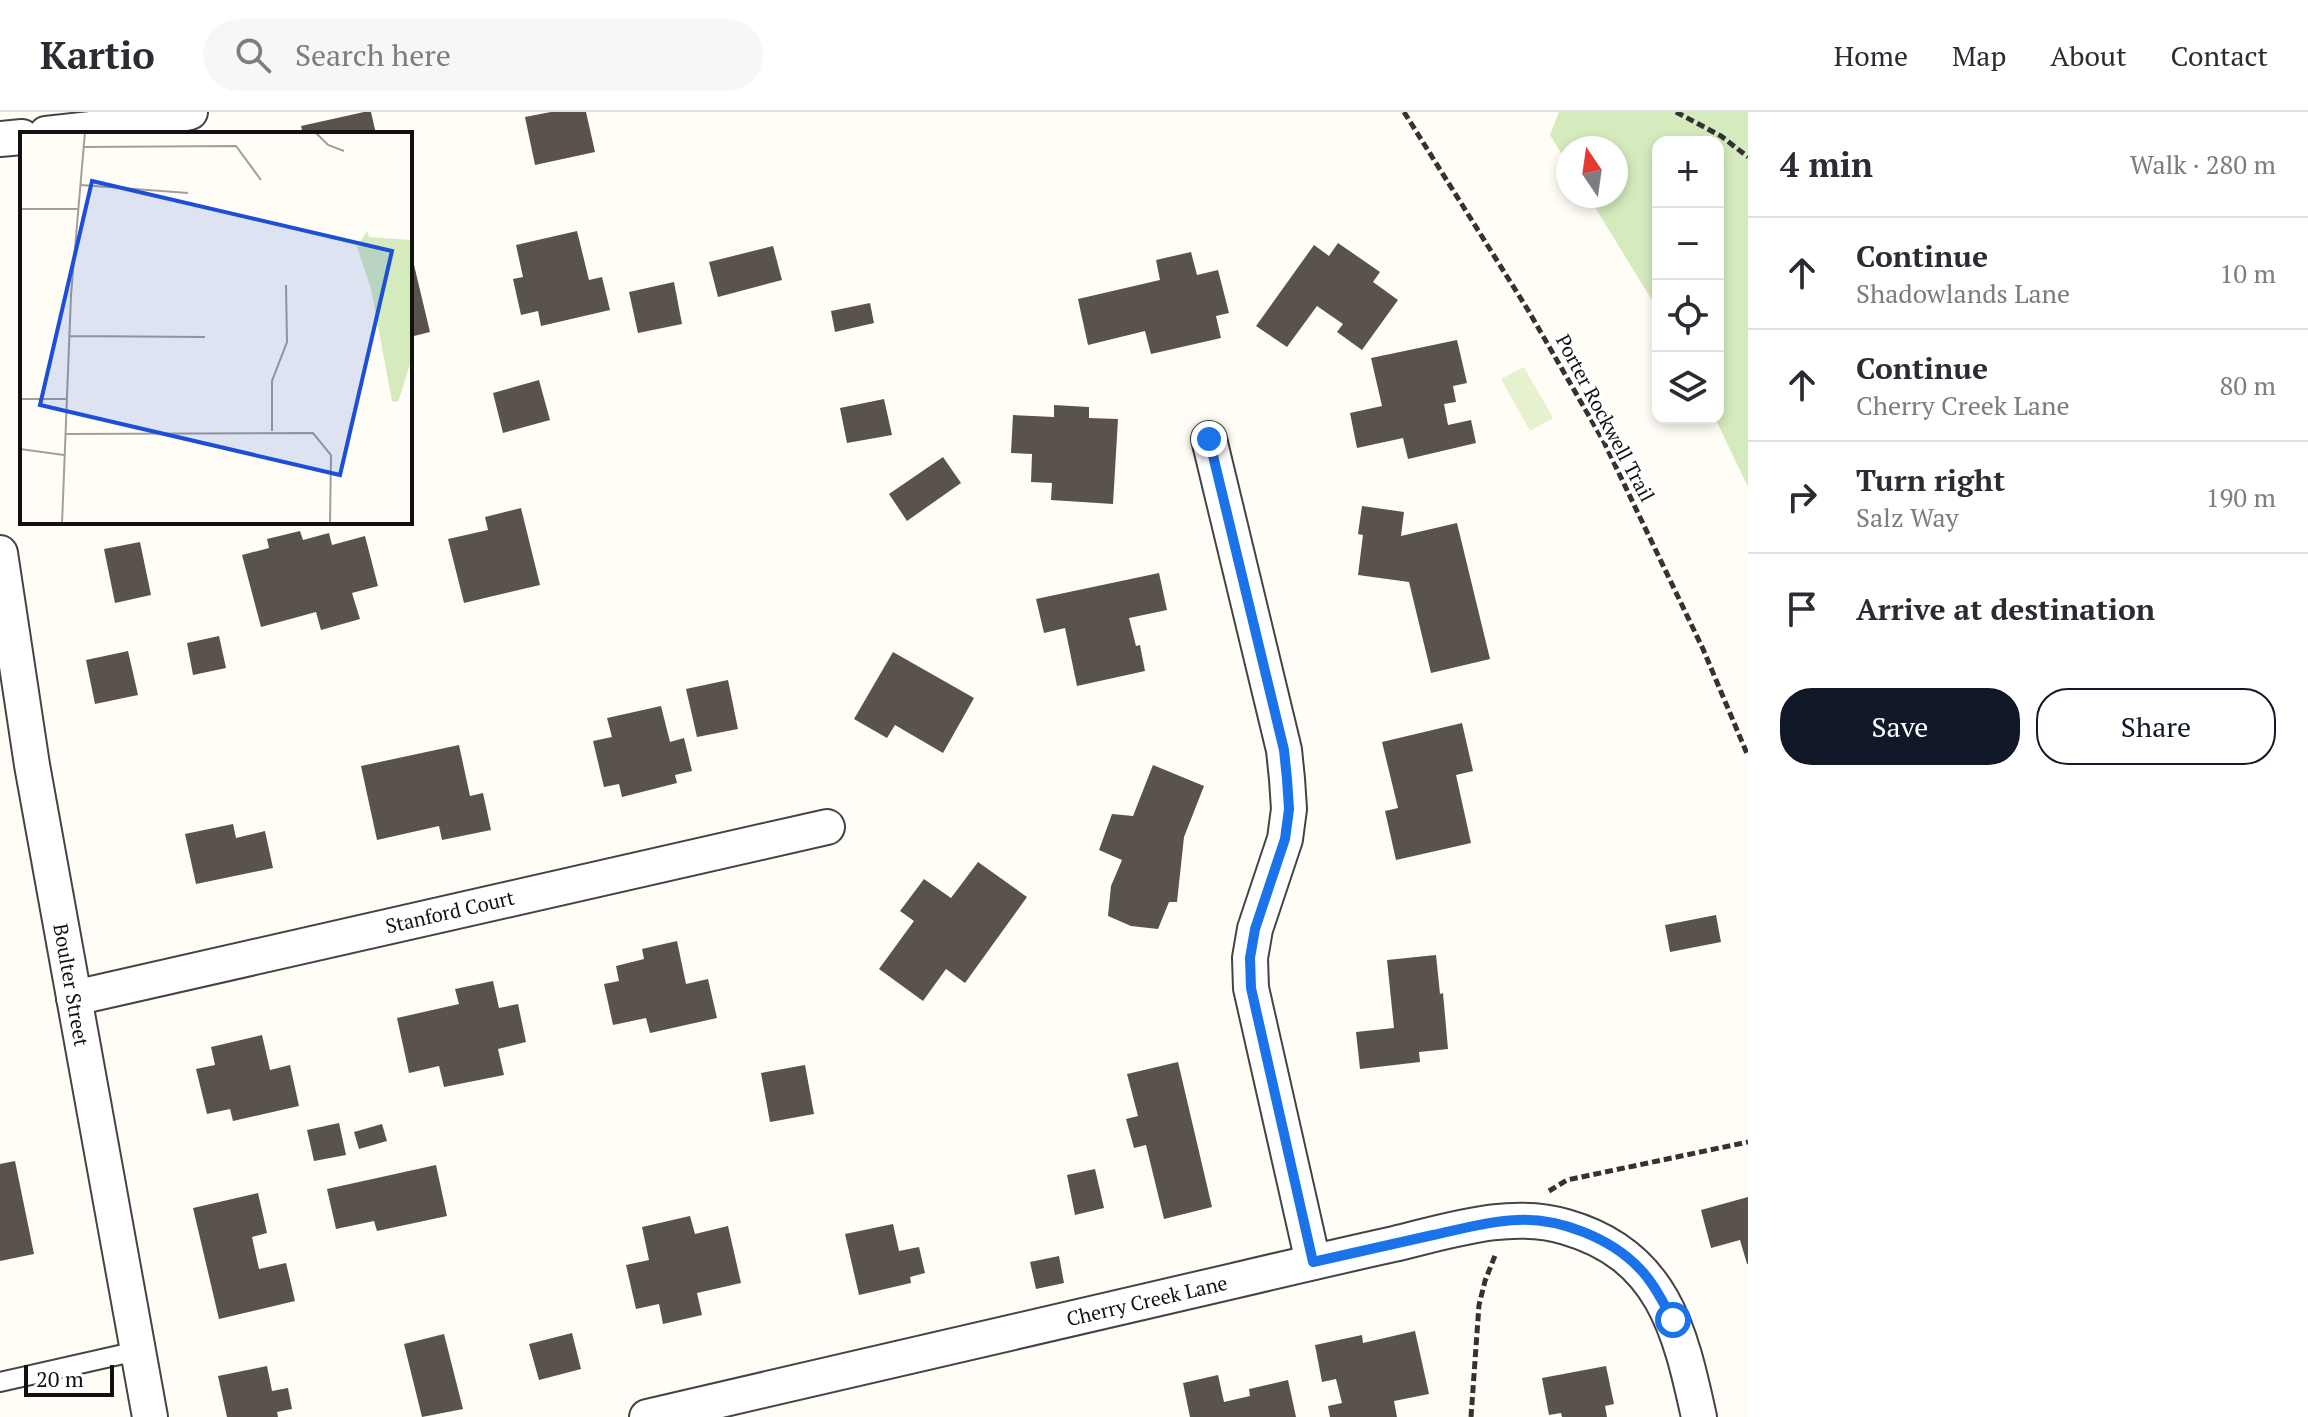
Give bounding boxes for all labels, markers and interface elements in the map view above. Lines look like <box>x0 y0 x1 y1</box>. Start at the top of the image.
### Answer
search box <box>203 19 763 91</box>
text: Kartio <box>40 30 155 80</box>
icon: search <box>231 33 275 77</box>
text: Search here <box>295 35 451 75</box>
text: Home <box>1834 37 1908 74</box>
text: Map <box>1952 37 2006 74</box>
text: About <box>2050 37 2127 74</box>
text: Contact <box>2171 37 2268 74</box>
inset map <box>20 132 412 524</box>
north arrow <box>1556 136 1628 208</box>
map controls <box>1652 136 1724 424</box>
button: + <box>1652 136 1724 208</box>
text: 4 min <box>1780 142 1873 187</box>
text: Walk · 280 m <box>2130 147 2276 181</box>
button: − <box>1652 208 1724 280</box>
text: Continue <box>1856 236 1988 276</box>
icon: ahead <box>1780 251 1824 295</box>
text: 10 m <box>2220 256 2276 290</box>
text: Shadowlands Lane <box>1856 276 2070 310</box>
button: locate <box>1652 280 1724 352</box>
street label: Porter Rockwell Trail <box>1550 329 1661 506</box>
text: Continue <box>1856 348 1988 388</box>
button: layers <box>1652 352 1724 424</box>
icon: ahead <box>1780 363 1824 407</box>
text: 80 m <box>2220 368 2276 402</box>
text: Cherry Creek Lane <box>1856 388 2070 422</box>
route end <box>1191 421 1227 457</box>
text: Turn right <box>1856 460 2005 500</box>
icon: right <box>1780 475 1824 519</box>
text: 190 m <box>2206 480 2276 514</box>
text: Salz Way <box>1856 500 1959 534</box>
icon: arrive <box>1780 587 1824 631</box>
text: Arrive at destination <box>1856 589 2155 629</box>
button: Save <box>1780 688 2020 765</box>
button: Share <box>2036 688 2276 765</box>
street label: Stanford Court <box>383 883 517 939</box>
street label: Boulter Street <box>47 921 96 1049</box>
street label: Cherry Creek Lane <box>1064 1269 1230 1332</box>
route start <box>1655 1302 1691 1338</box>
scale bar <box>24 1361 114 1397</box>
text: 20 m <box>36 1364 84 1393</box>

